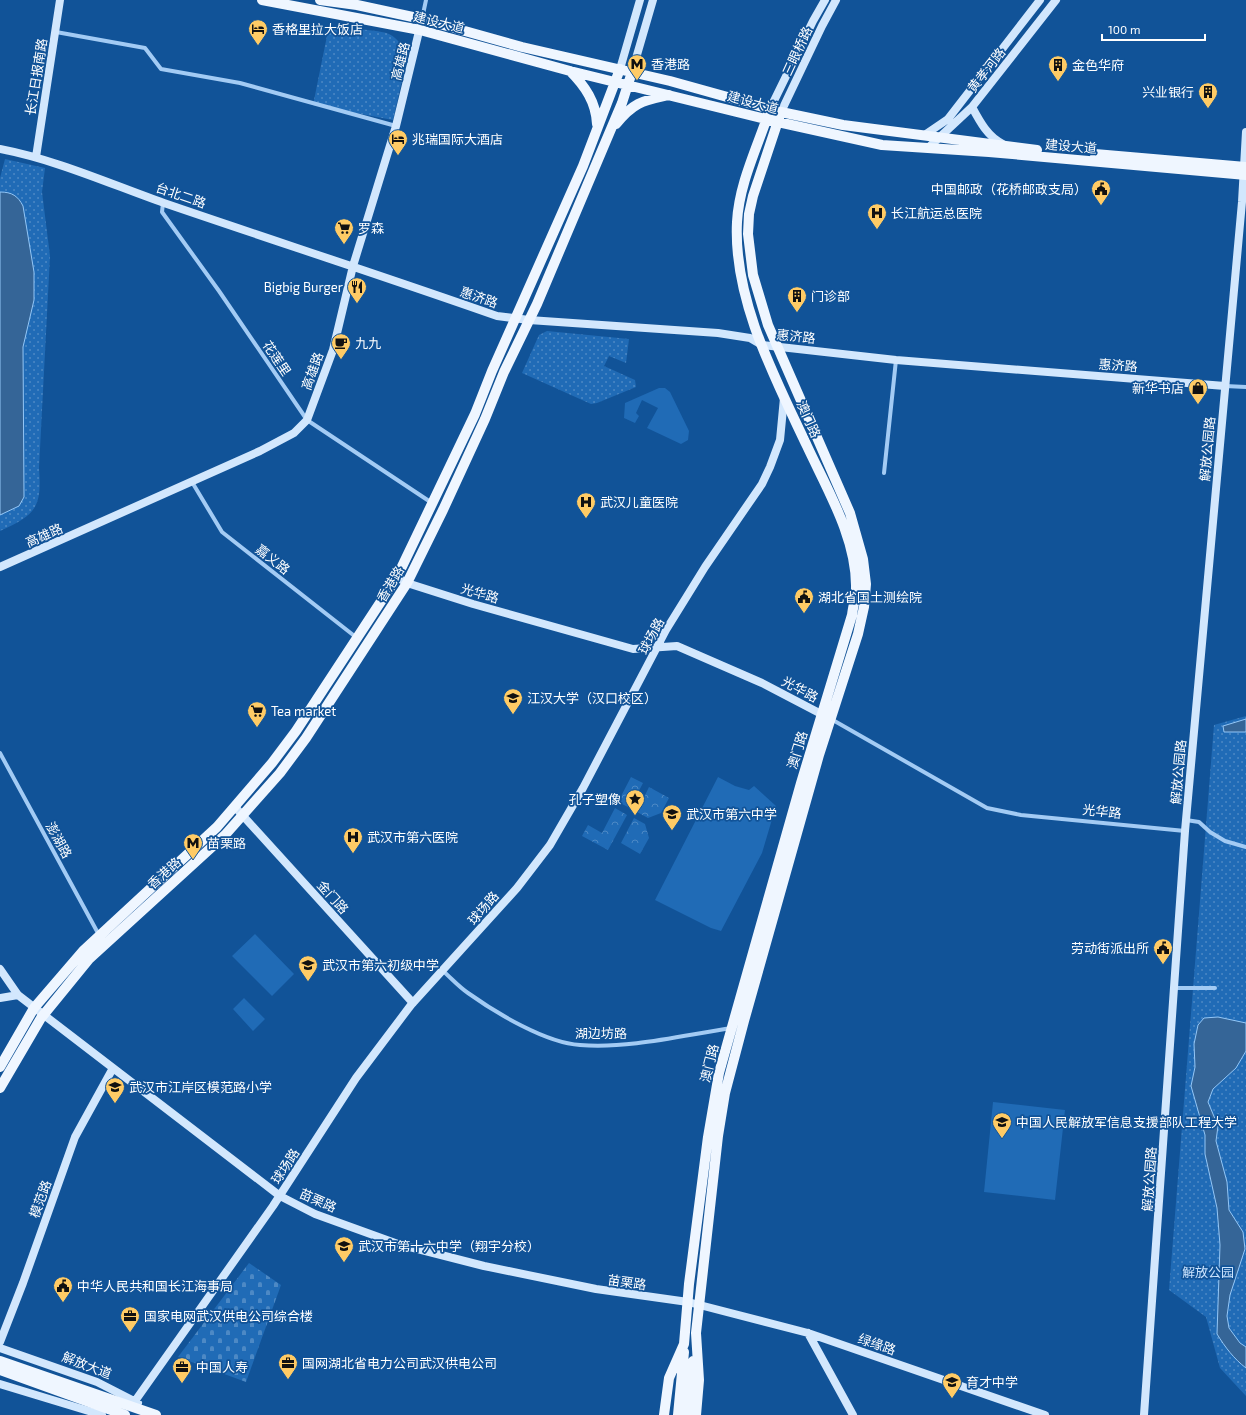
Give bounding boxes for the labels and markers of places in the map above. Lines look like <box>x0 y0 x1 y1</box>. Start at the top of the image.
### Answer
hotel icon: 香格里拉大饭店 <box>247 18 269 46</box>
place label: 香格里拉大饭店 <box>272 21 363 37</box>
metro station icon: 香港路 <box>626 53 648 81</box>
building icon: 金色华府 <box>1047 54 1069 82</box>
place label: 香港路 <box>651 56 690 72</box>
place label: 金色华府 <box>1072 57 1124 73</box>
building icon: 兴业银行 <box>1197 81 1219 109</box>
place label: 兴业银行 <box>1142 84 1194 100</box>
hotel icon: 兆瑞国际大酒店 <box>387 128 409 156</box>
place label: 兆瑞国际大酒店 <box>412 131 503 147</box>
public building icon: 中国邮政（花桥邮政支局） <box>1090 178 1112 206</box>
place label: 中国邮政（花桥邮政支局） <box>931 181 1087 197</box>
hospital icon: 长江航运总医院 <box>866 202 888 230</box>
place label: 长江航运总医院 <box>891 205 982 221</box>
supermarket icon: 罗森 <box>333 217 355 245</box>
place label: 罗森 <box>358 220 384 236</box>
restaurant icon: Bigbig Burger <box>346 276 368 304</box>
place label: Bigbig Burger <box>264 279 343 295</box>
building icon: 门诊部 <box>786 285 808 313</box>
place label: 门诊部 <box>811 288 850 304</box>
cafe icon: 九九 <box>330 332 352 360</box>
place label: 九九 <box>355 335 381 351</box>
shop icon: 新华书店 <box>1187 377 1209 405</box>
place label: 新华书店 <box>1132 380 1184 396</box>
hospital icon: 武汉儿童医院 <box>575 491 597 519</box>
place label: 武汉儿童医院 <box>600 494 678 510</box>
public building icon: 湖北省国土测绘院 <box>793 586 815 614</box>
place label: 湖北省国土测绘院 <box>818 589 922 605</box>
school or university icon: 江汉大学（汉口校区） <box>502 687 524 715</box>
place label: 江汉大学（汉口校区） <box>527 690 657 706</box>
supermarket icon: Tea market <box>246 700 268 728</box>
place label: Tea market <box>271 703 336 719</box>
place icon: 孔子塑像 <box>624 788 646 816</box>
place label: 孔子塑像 <box>569 791 621 807</box>
school or university icon: 武汉市第六中学 <box>661 803 683 831</box>
place label: 武汉市第六中学 <box>686 806 777 822</box>
hospital icon: 武汉市第六医院 <box>342 826 364 854</box>
place label: 武汉市第六医院 <box>367 829 458 845</box>
metro station icon: 苗栗路 <box>182 832 204 860</box>
place label: 苗栗路 <box>207 835 246 851</box>
public building icon: 劳动街派出所 <box>1152 937 1174 965</box>
place label: 劳动街派出所 <box>1071 940 1149 956</box>
school or university icon: 武汉市第六初级中学 <box>297 954 319 982</box>
place label: 武汉市第六初级中学 <box>322 957 439 973</box>
school or university icon: 武汉市江岸区模范路小学 <box>104 1076 126 1104</box>
place label: 武汉市江岸区模范路小学 <box>129 1079 272 1095</box>
school or university icon: 中国人民解放军信息支援部队工程大学 <box>991 1111 1013 1139</box>
place label: 中国人民解放军信息支援部队工程大学 <box>1016 1114 1237 1130</box>
school or university icon: 武汉市第十六中学（翔宇分校） <box>333 1235 355 1263</box>
place label: 武汉市第十六中学（翔宇分校） <box>358 1238 540 1254</box>
public building icon: 中华人民共和国长江海事局 <box>52 1275 74 1303</box>
place label: 中华人民共和国长江海事局 <box>77 1278 233 1294</box>
office icon: 国家电网武汉供电公司综合楼 <box>119 1305 141 1333</box>
place label: 国家电网武汉供电公司综合楼 <box>144 1308 313 1324</box>
office icon: 国网湖北省电力公司武汉供电公司 <box>277 1352 299 1380</box>
place label: 国网湖北省电力公司武汉供电公司 <box>302 1355 497 1371</box>
office icon: 中国人寿 <box>171 1356 193 1384</box>
place label: 中国人寿 <box>196 1359 248 1375</box>
school or university icon: 育才中学 <box>941 1371 963 1399</box>
place label: 育才中学 <box>966 1374 1018 1390</box>

